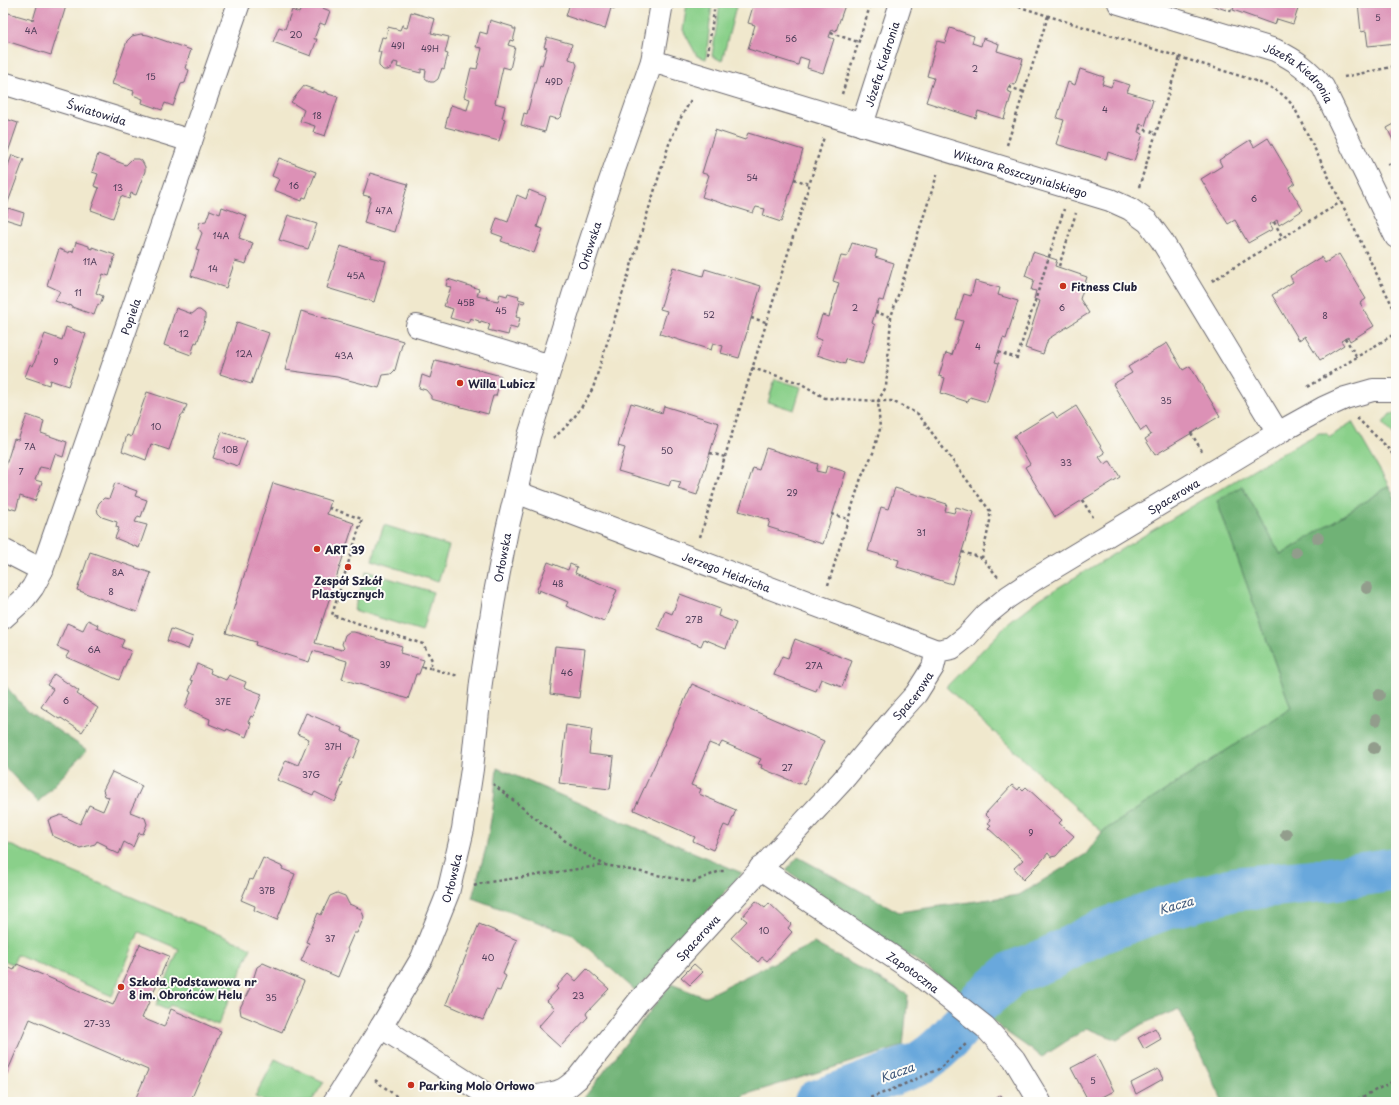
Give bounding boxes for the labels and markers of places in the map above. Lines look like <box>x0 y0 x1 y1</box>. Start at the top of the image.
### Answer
place label: Fitness Club <box>1071 278 1138 295</box>
marker: Fitness Club <box>1058 281 1068 291</box>
place label: Willa Lubicz <box>468 375 535 392</box>
marker: Willa Lubicz <box>455 378 465 388</box>
place label: ART 39 <box>324 541 365 558</box>
marker: ART 39 <box>312 544 322 554</box>
marker: Zespół Szkół Plastycznych <box>343 562 353 572</box>
place label: Zespół Szkół Plastycznych <box>312 572 384 602</box>
place label: Szkoła Podstawowa nr 8 im. Obrońców Helu <box>129 973 257 1003</box>
marker: Szkoła Podstawowa nr 8 im. Obrońców Helu <box>116 982 126 992</box>
place label: Parking Molo Orłowo <box>419 1077 535 1094</box>
marker: Parking Molo Orłowo <box>406 1080 416 1090</box>

